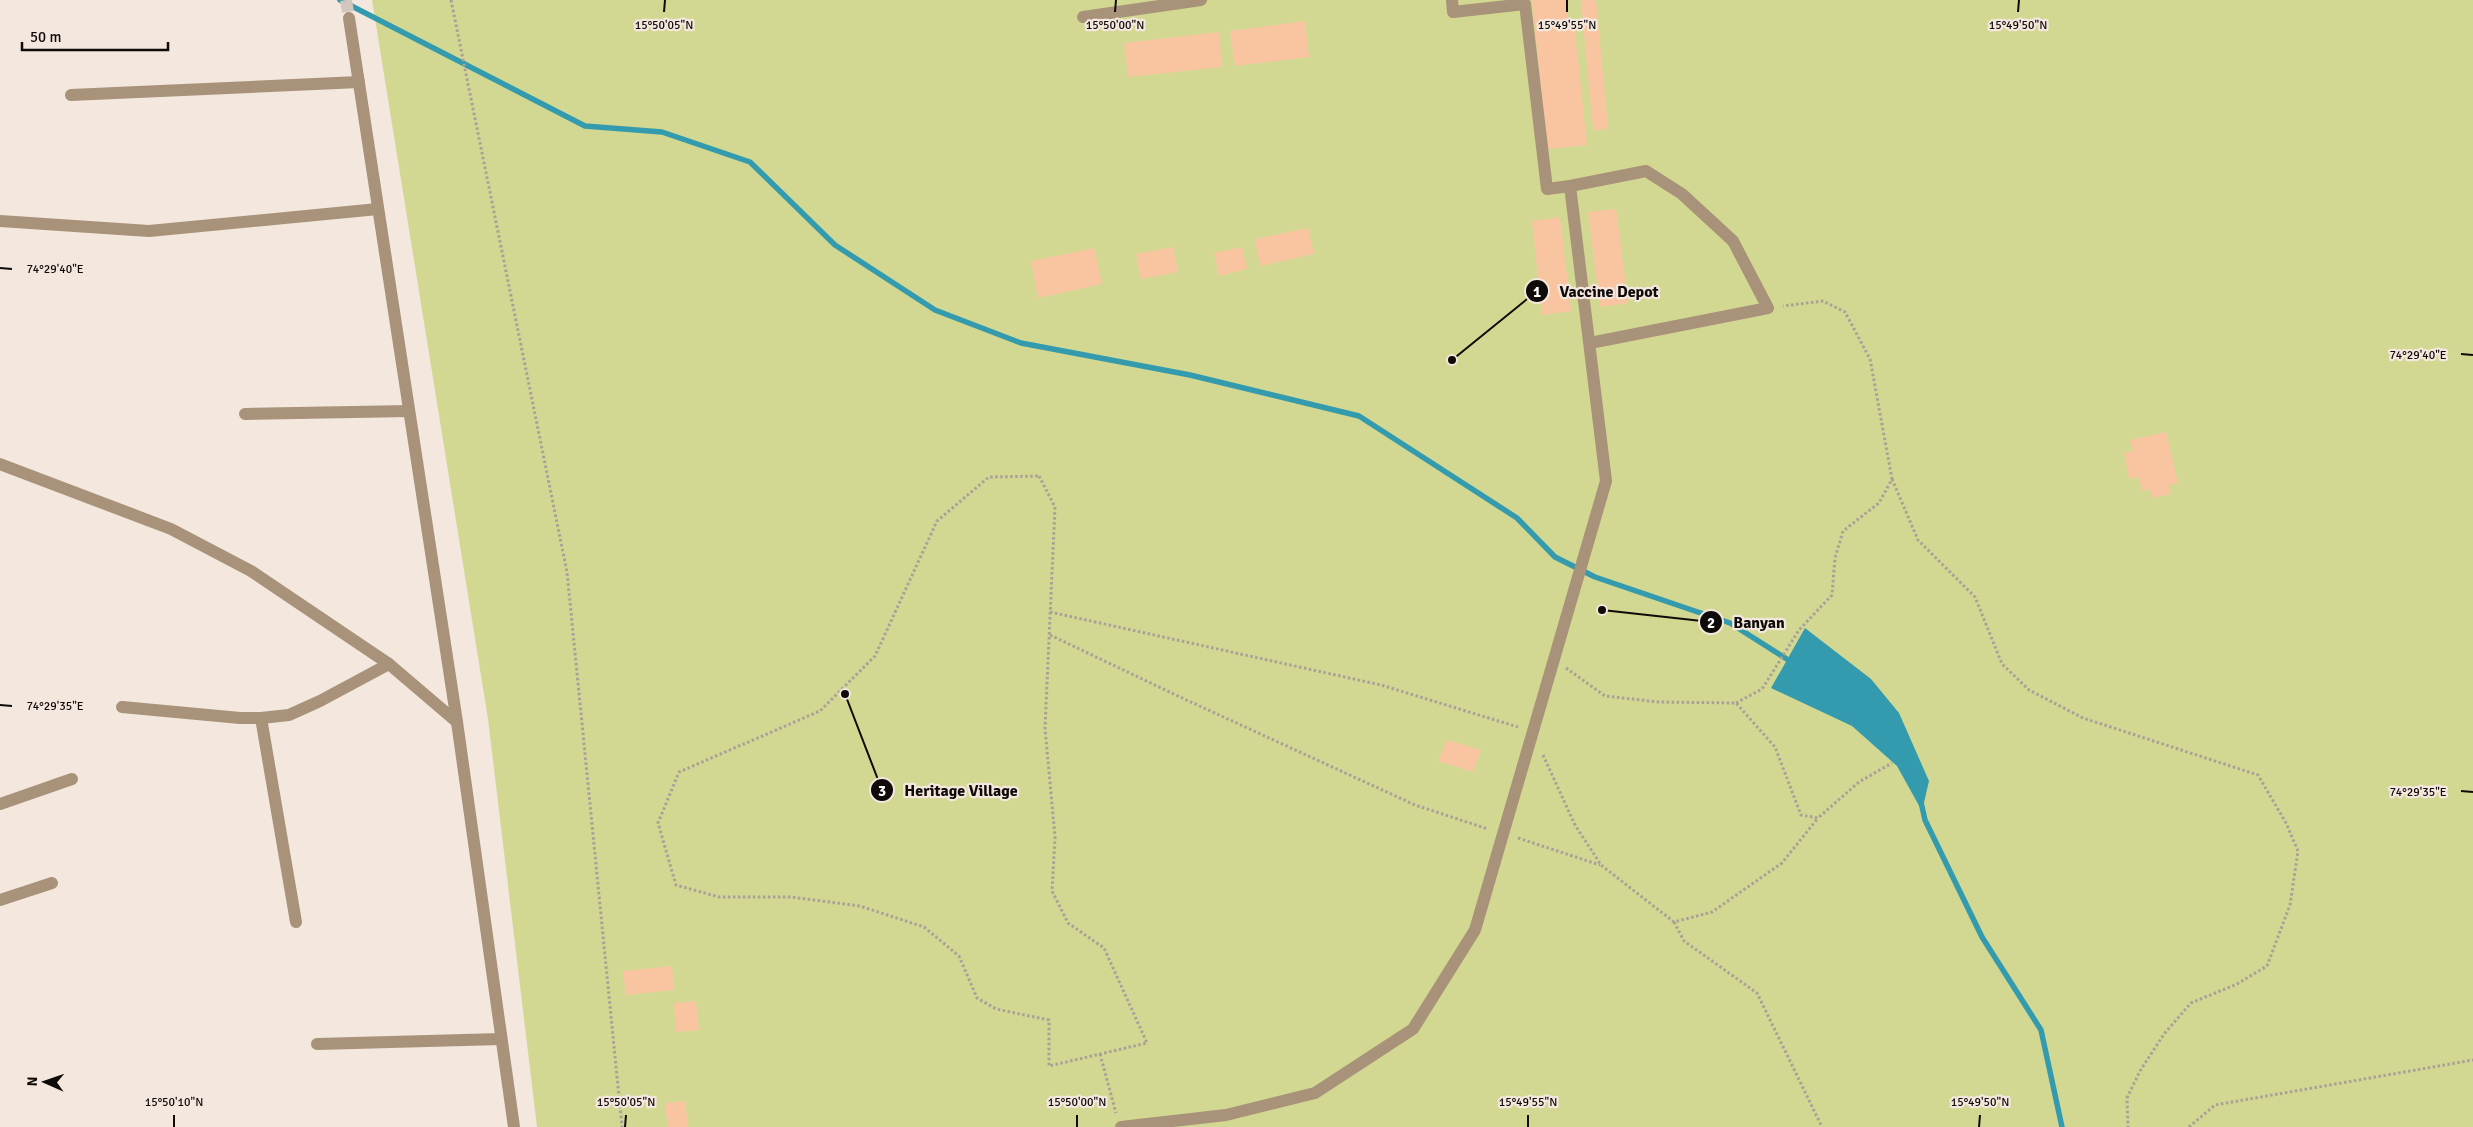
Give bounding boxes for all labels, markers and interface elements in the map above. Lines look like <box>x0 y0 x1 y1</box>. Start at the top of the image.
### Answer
text: 15°50'05"N <box>635 18 693 33</box>
text: 15°50'00"N <box>1086 18 1144 33</box>
text: 15°49'55"N <box>1538 18 1596 33</box>
text: 15°49'50"N <box>1989 18 2047 33</box>
scale bar <box>22 20 169 52</box>
text: 50 m <box>30 28 61 46</box>
text: 74°29'40"E <box>26 262 84 277</box>
callout: Vaccine Depot <box>1525 276 1669 307</box>
text: Vaccine Depot <box>1559 282 1659 302</box>
text: 1 <box>1533 283 1541 301</box>
text: 74°29'40"E <box>2389 348 2447 363</box>
callout: Banyan <box>1699 607 1795 638</box>
text: Banyan <box>1733 613 1785 633</box>
text: 2 <box>1707 614 1715 632</box>
text: 74°29'35"E <box>26 699 84 714</box>
callout: Heritage Village <box>870 775 1028 806</box>
text: Heritage Village <box>904 781 1018 801</box>
text: 3 <box>878 782 886 800</box>
text: 74°29'35"E <box>2389 785 2447 800</box>
north arrow <box>20 1057 70 1107</box>
text: N <box>24 1076 41 1087</box>
text: 15°50'10"N <box>145 1095 203 1110</box>
text: 15°50'05"N <box>597 1095 655 1110</box>
text: 15°50'00"N <box>1048 1095 1106 1110</box>
text: 15°49'55"N <box>1499 1095 1557 1110</box>
text: 15°49'50"N <box>1951 1095 2009 1110</box>

